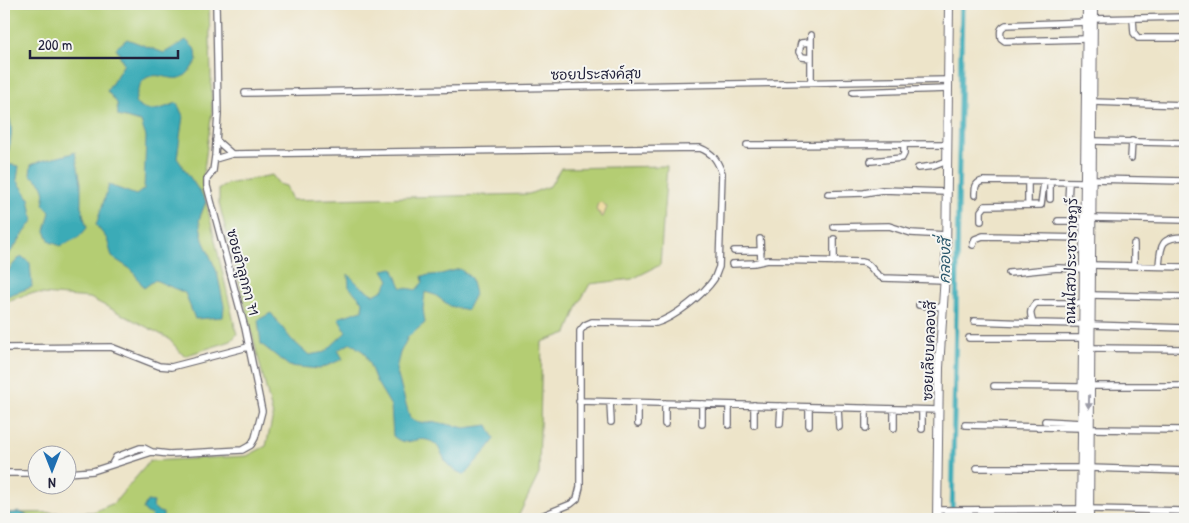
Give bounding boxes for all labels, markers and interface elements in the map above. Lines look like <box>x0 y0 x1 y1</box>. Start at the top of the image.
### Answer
scale bar <box>30 28 178 60</box>
text: 200 m <box>38 34 72 55</box>
street label: ซอยประสงค์สุข <box>550 63 642 85</box>
street label: ถนนไสวประชาราษฎร์ <box>1060 197 1081 324</box>
street label: ซอยลำลูกกา 71 <box>222 227 264 317</box>
water label: คลองสี่ <box>931 234 955 284</box>
street label: ซอยเลียบคลองสี่ <box>914 299 940 401</box>
one-way arrow <box>1085 395 1093 411</box>
north arrow <box>28 446 78 496</box>
text: N <box>48 474 56 493</box>

